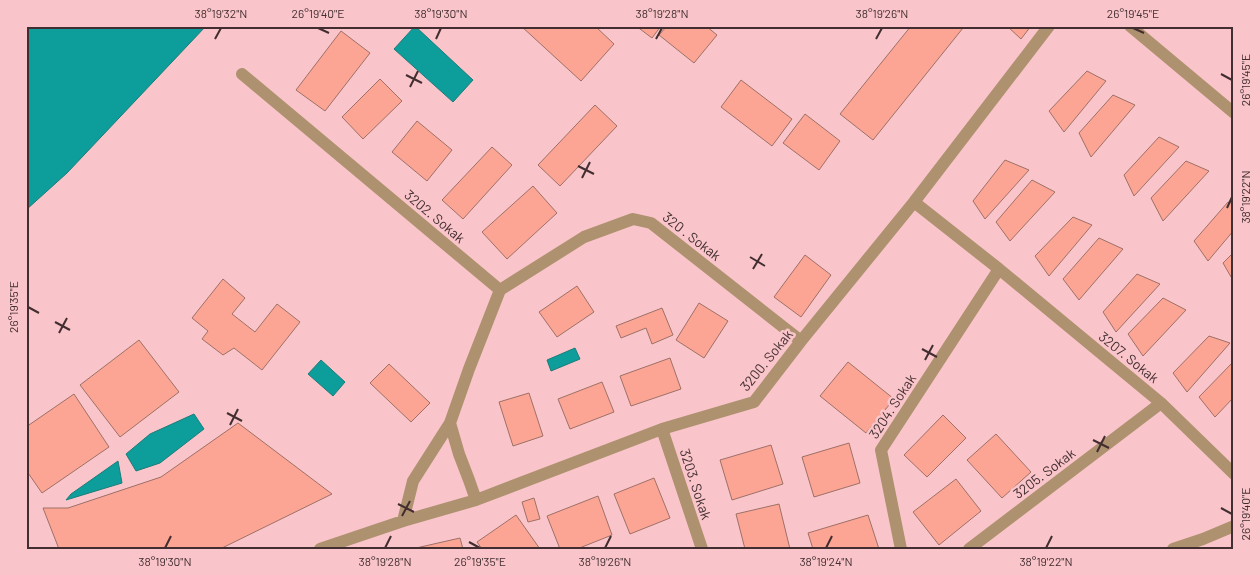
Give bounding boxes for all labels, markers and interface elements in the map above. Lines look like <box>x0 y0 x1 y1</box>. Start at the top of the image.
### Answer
text: 38°19'32"N <box>195 6 247 20</box>
text: 26°19'40"E <box>292 6 344 20</box>
text: 38°19'30"N <box>414 6 468 20</box>
text: 38°19'28"N <box>636 6 689 20</box>
text: 38°19'26"N <box>856 6 908 20</box>
text: 26°19'45"E <box>1107 6 1159 20</box>
text: 26°19'45"E <box>1238 54 1252 106</box>
text: 38°19'22"N <box>1238 170 1252 224</box>
street label: 3202. Sokak <box>401 186 469 246</box>
street label: 320 . Sokak <box>660 208 724 264</box>
text: 26°19'35"E <box>6 281 20 333</box>
street label: 3200. Sokak <box>736 326 796 394</box>
street label: 3207. Sokak <box>1096 328 1162 386</box>
street label: 3204. Sokak <box>865 370 919 442</box>
street label: 3205. Sokak <box>1010 444 1078 502</box>
street label: 3203. Sokak <box>677 446 715 522</box>
text: 26°19'40"E <box>1238 488 1252 540</box>
text: 38°19'30"N <box>138 554 192 568</box>
text: 38°19'28"N <box>359 554 412 568</box>
text: 26°19'35"E <box>454 554 506 568</box>
text: 38°19'26"N <box>579 554 631 568</box>
text: 38°19'24"N <box>799 554 853 568</box>
text: 38°19'22"N <box>1019 554 1073 568</box>

